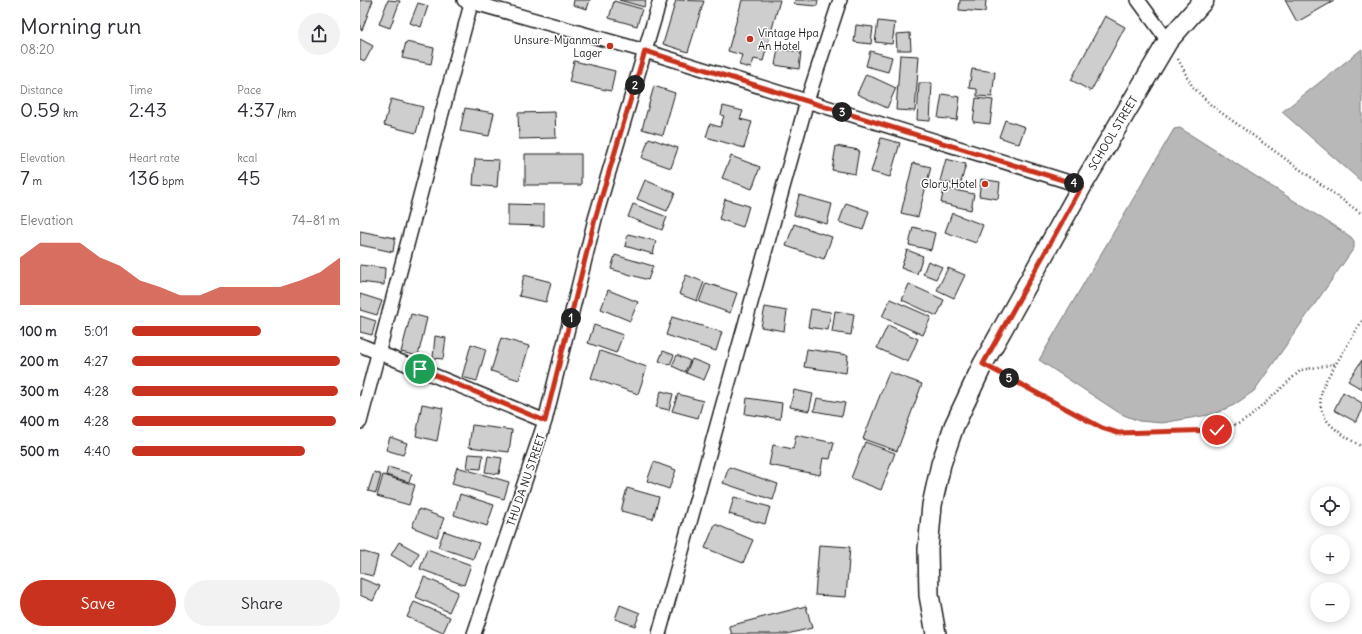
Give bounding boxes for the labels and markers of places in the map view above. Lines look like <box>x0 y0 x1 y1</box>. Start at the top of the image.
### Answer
place label: Vintage Hpa An Hotel <box>758 26 819 53</box>
place label: Unsure-Myanmar Lager <box>514 33 603 60</box>
marker: Vintage Hpa An Hotel <box>745 34 755 44</box>
marker: Unsure-Myanmar Lager <box>605 41 615 51</box>
pin: 2 <box>625 75 645 95</box>
pin: 3 <box>832 102 852 122</box>
pin: 4 <box>1064 173 1084 193</box>
place label: Glory Hotel <box>921 177 977 191</box>
marker: Glory Hotel <box>980 179 990 189</box>
pin: 1 <box>561 308 581 328</box>
pin <box>403 352 437 386</box>
pin: 5 <box>999 368 1019 388</box>
pin <box>1200 413 1234 447</box>

